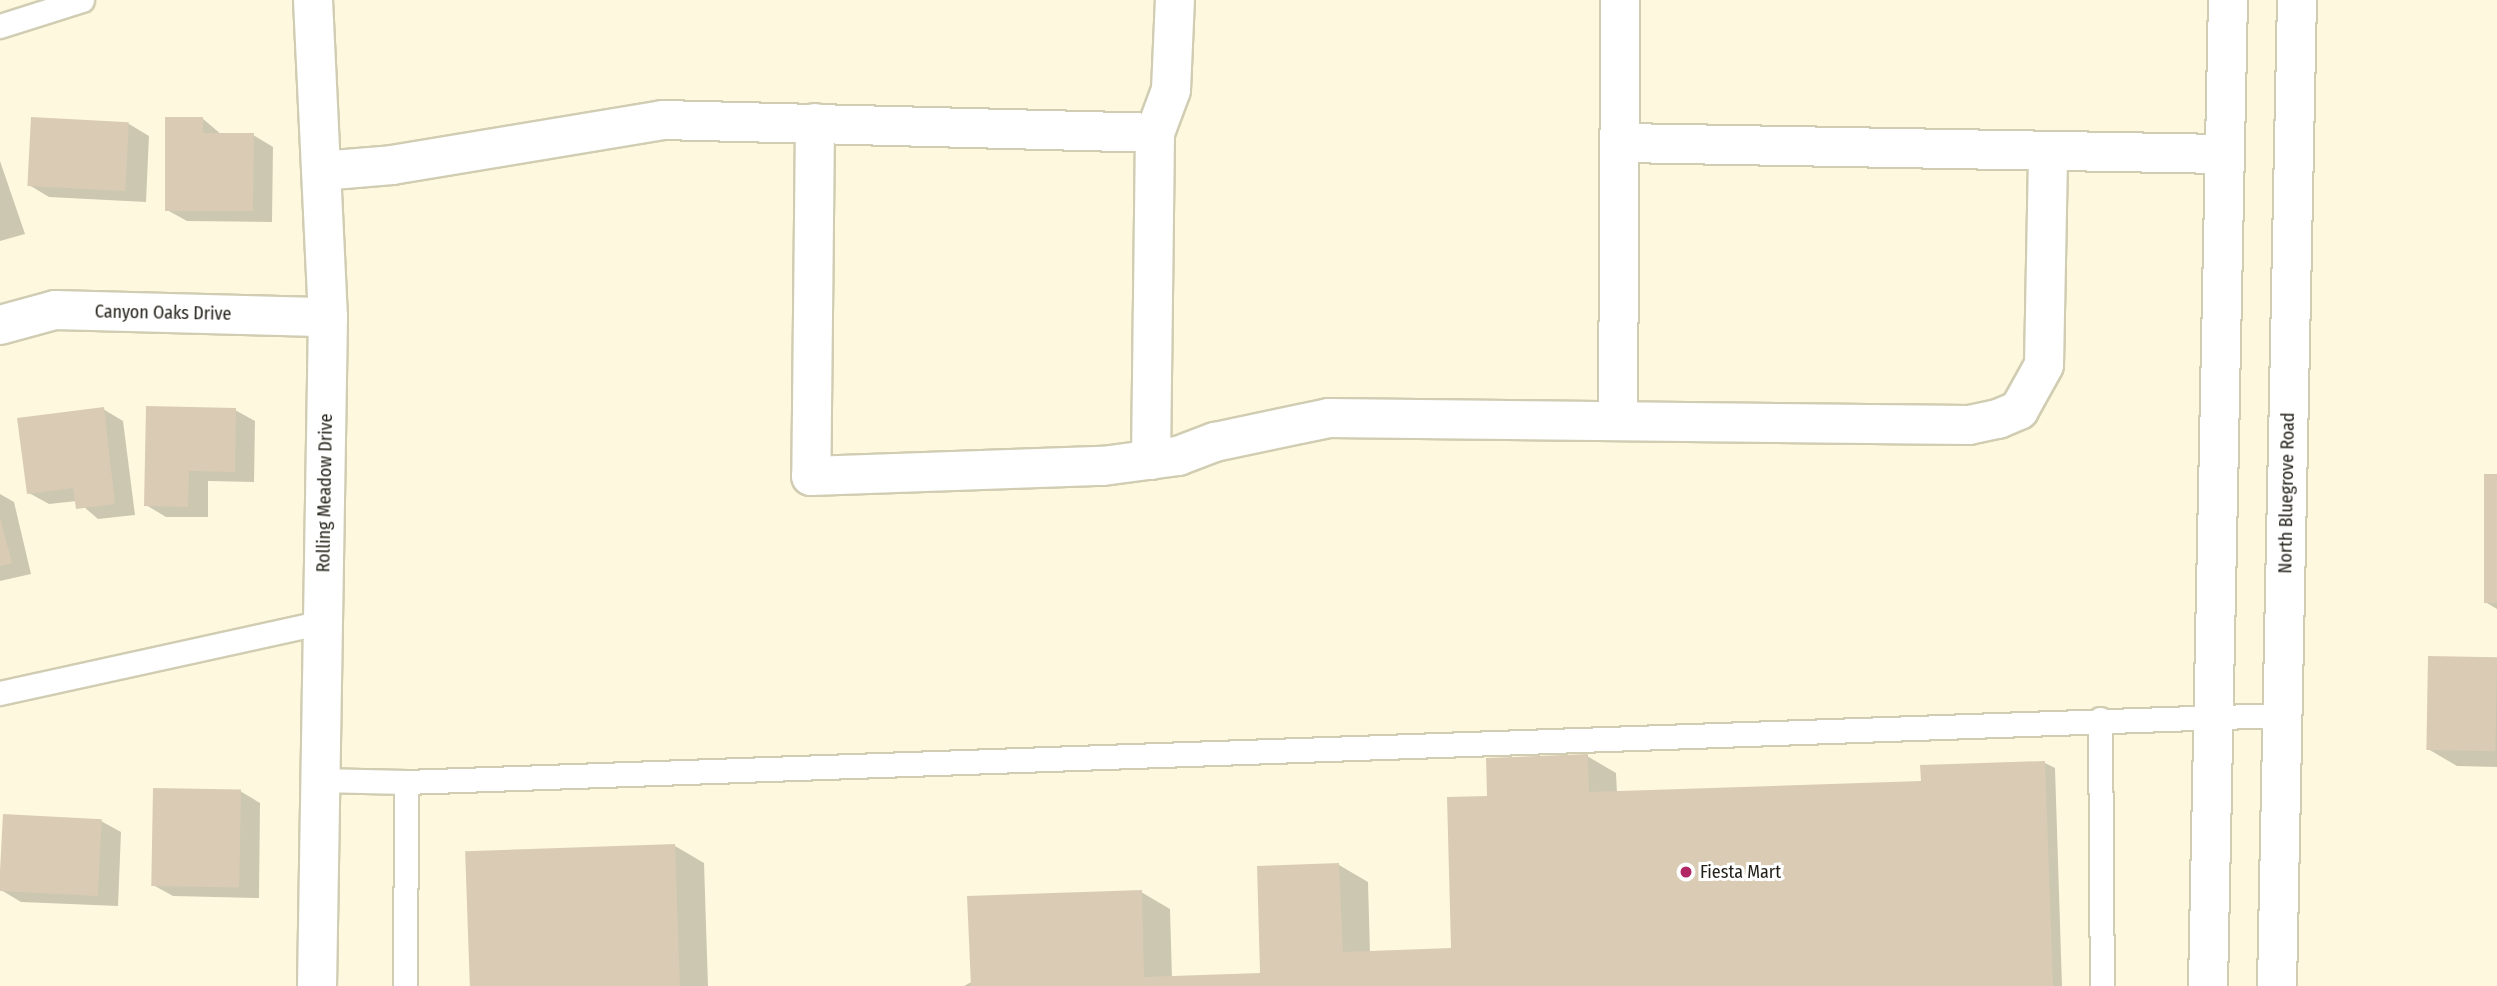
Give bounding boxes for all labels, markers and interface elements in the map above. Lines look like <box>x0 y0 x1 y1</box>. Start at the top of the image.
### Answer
street label: Canyon Oaks Drive <box>95 301 231 325</box>
street label: North Bluegrove Road <box>2275 412 2299 574</box>
street label: Rolling Meadow Drive <box>313 413 337 573</box>
place label: Fiesta Mart <box>1700 861 1781 883</box>
marker: Fiesta Mart <box>1678 864 1694 880</box>

